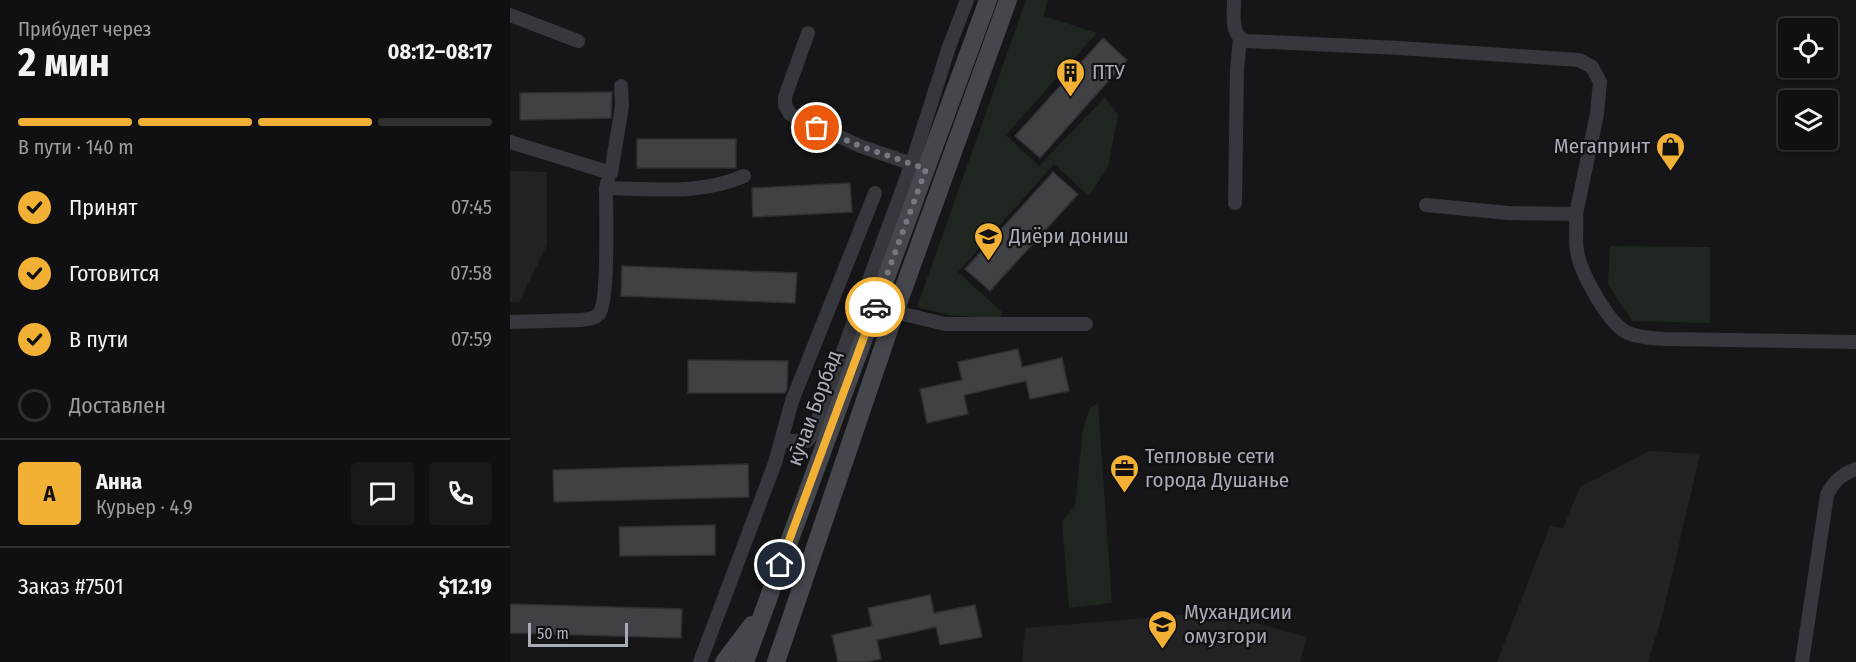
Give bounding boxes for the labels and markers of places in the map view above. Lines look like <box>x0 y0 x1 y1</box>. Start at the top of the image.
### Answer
building icon: ПТУ <box>1055 56 1087 98</box>
place label: ПТУ <box>1092 59 1125 85</box>
pin <box>791 102 842 153</box>
shop icon: Мегапринт <box>1655 130 1687 172</box>
place label: Мегапринт <box>1554 133 1650 159</box>
school or university icon: Диёри дониш <box>972 220 1004 262</box>
place label: Диёри дониш <box>1008 223 1129 249</box>
place label: Тепловые сети города Душанье <box>1145 443 1289 493</box>
office icon: Тепловые сети города Душанье <box>1108 452 1140 494</box>
pin <box>754 539 805 590</box>
place label: Мухандисии омузгори <box>1184 599 1292 649</box>
school or university icon: Мухандисии омузгори <box>1147 608 1179 650</box>

